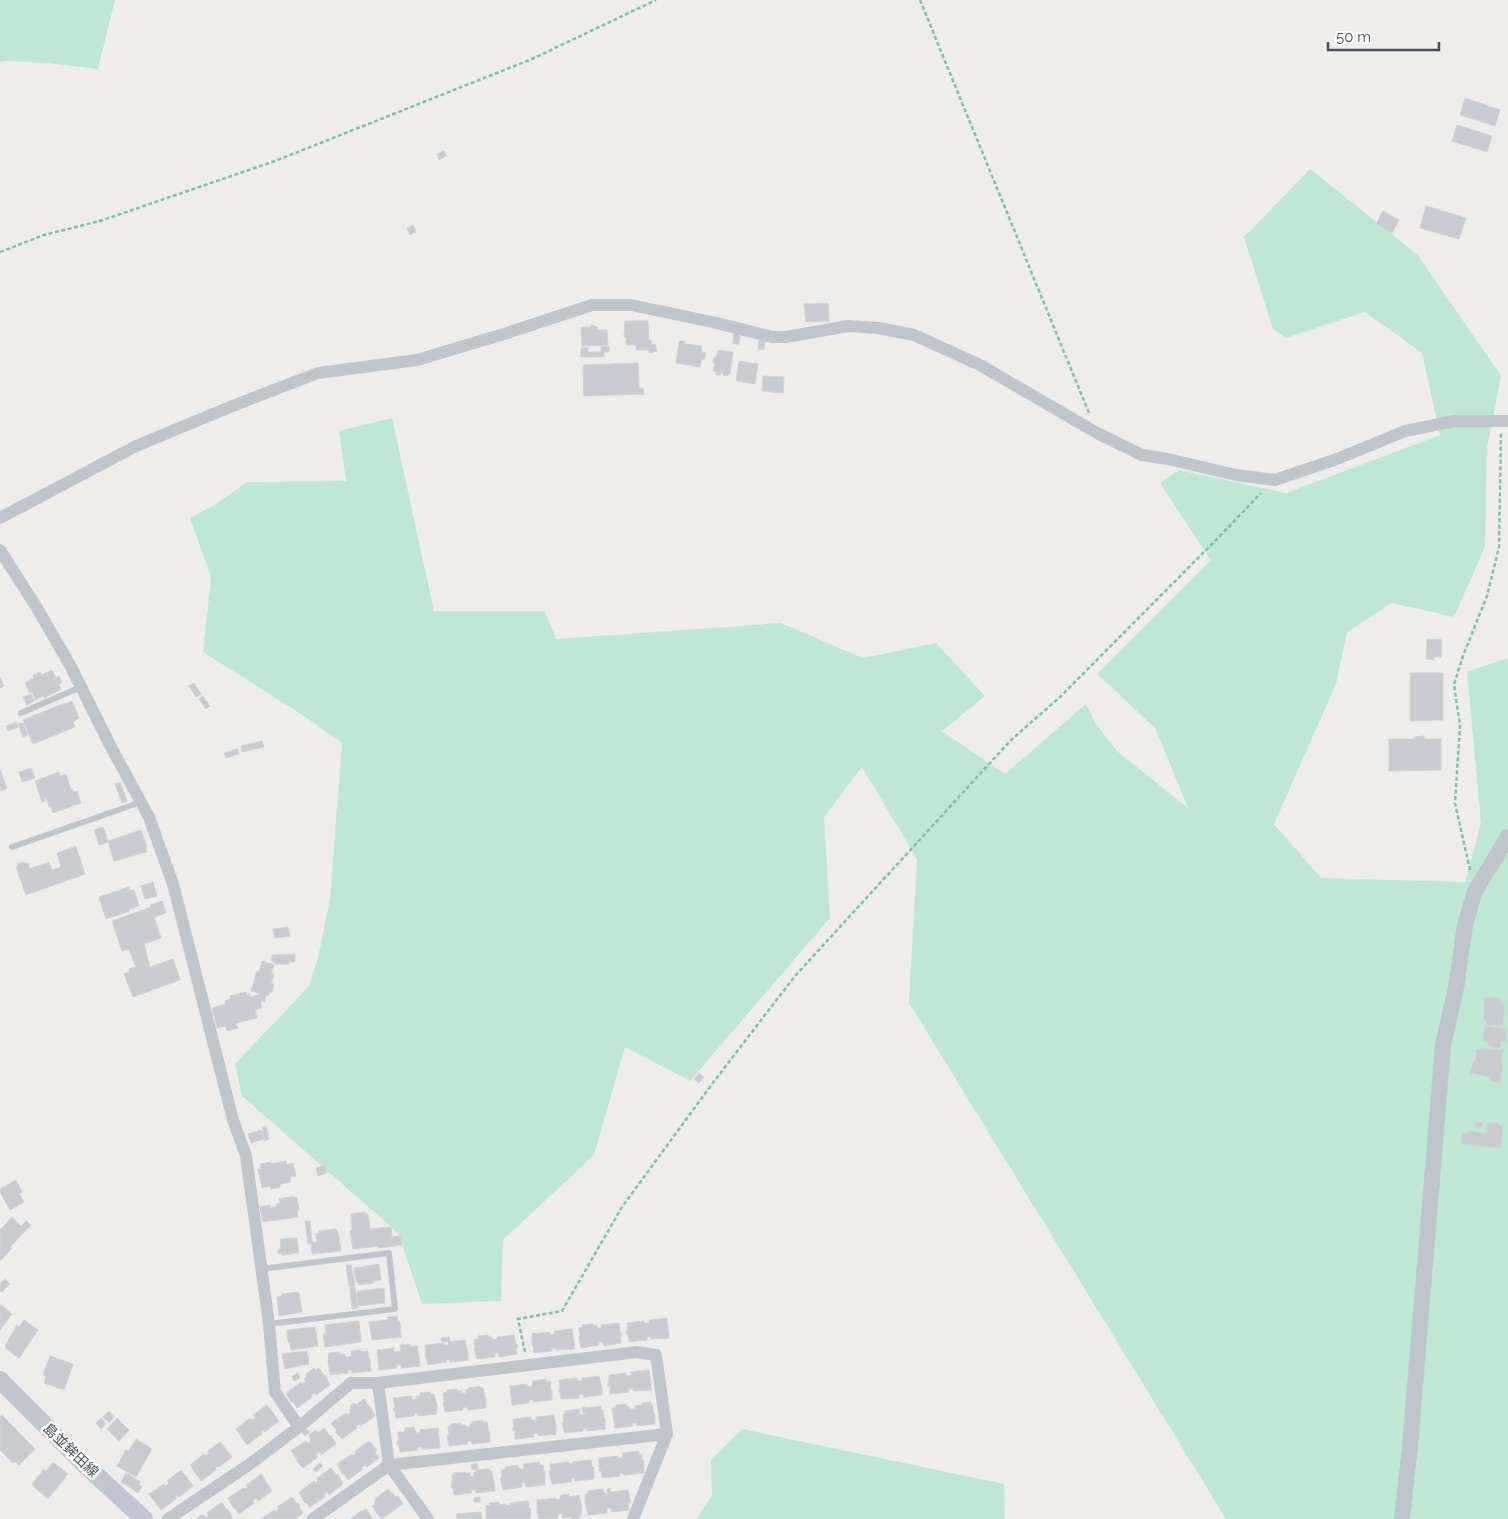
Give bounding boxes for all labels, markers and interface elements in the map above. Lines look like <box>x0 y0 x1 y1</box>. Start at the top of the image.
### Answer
scale bar <box>1328 20 1439 52</box>
text: 50 m <box>1336 28 1371 46</box>
street label: 島並鉾田線 <box>40 1420 102 1480</box>

